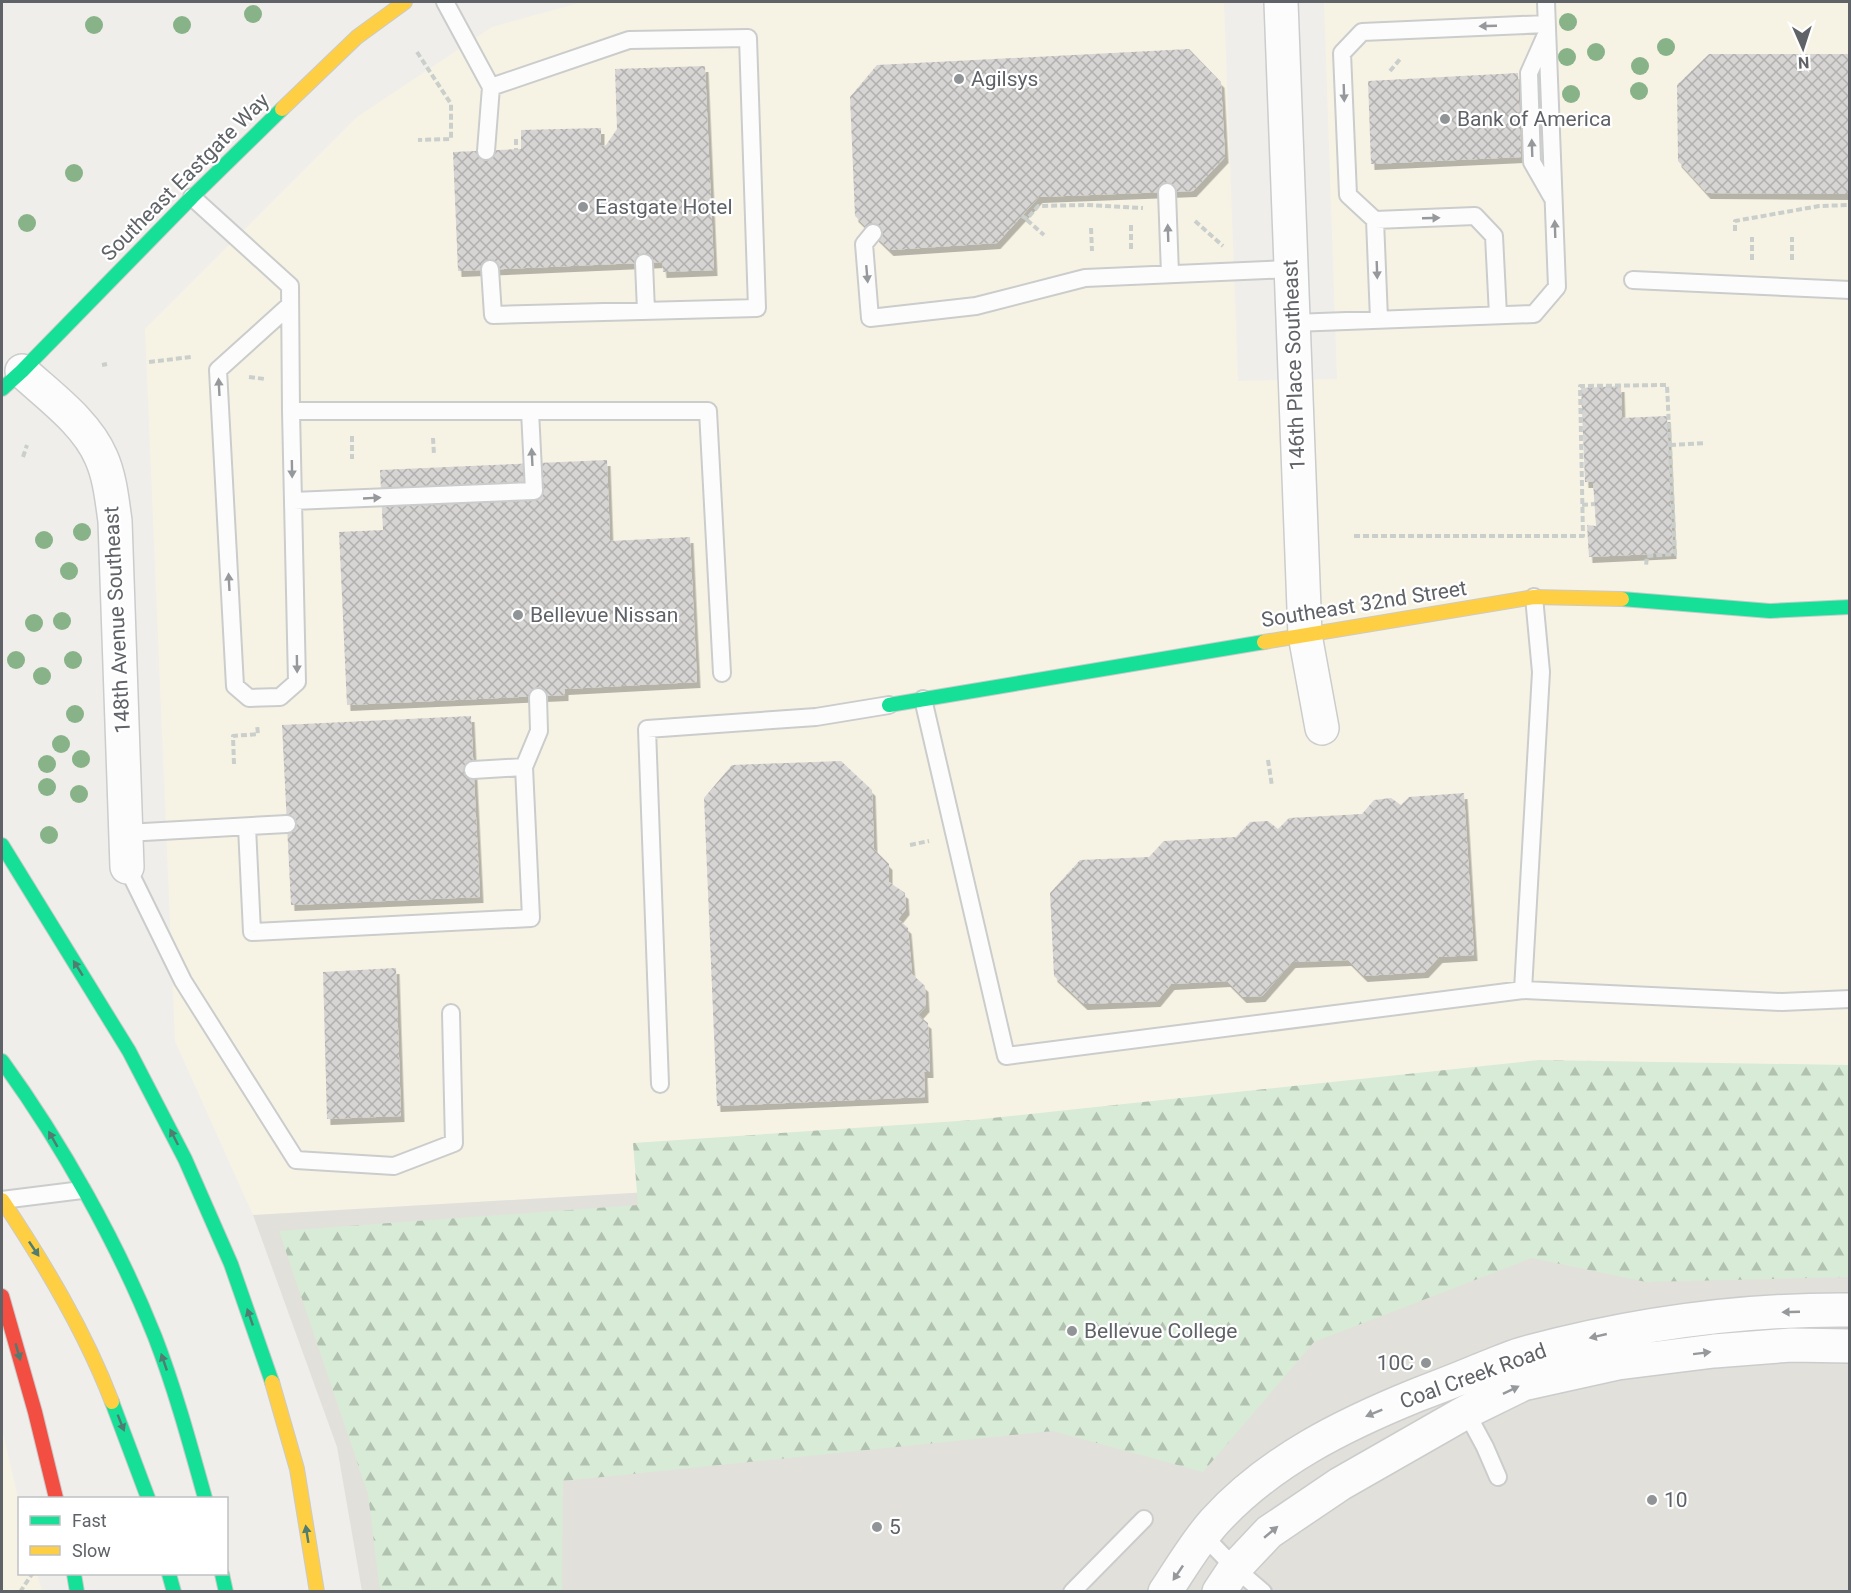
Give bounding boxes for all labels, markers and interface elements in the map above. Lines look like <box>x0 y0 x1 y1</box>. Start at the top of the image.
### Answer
north arrow <box>1773 18 1833 78</box>
one-way arrow <box>1478 22 1497 31</box>
text: N <box>1798 53 1810 72</box>
place label: Agilsys <box>971 67 1038 91</box>
marker: Agilsys <box>952 72 966 86</box>
one-way arrow <box>1339 84 1348 103</box>
street label: Southeast Eastgate Way <box>96 88 274 266</box>
place label: Bank of America <box>1457 107 1611 131</box>
marker: Bank of America <box>1438 112 1452 126</box>
one-way arrow <box>1527 138 1536 157</box>
place label: Eastgate Hotel <box>595 195 733 219</box>
marker: Eastgate Hotel <box>576 200 590 214</box>
one-way arrow <box>1422 213 1441 222</box>
one-way arrow <box>1550 219 1560 238</box>
one-way arrow <box>1164 223 1173 242</box>
street label: 146th Place Southeast <box>1278 259 1310 471</box>
one-way arrow <box>1373 260 1382 279</box>
one-way arrow <box>862 265 871 284</box>
one-way arrow <box>215 377 224 396</box>
one-way arrow <box>527 448 537 467</box>
one-way arrow <box>287 460 297 479</box>
one-way arrow <box>363 493 382 502</box>
street label: 148th Avenue Southeast <box>99 506 135 734</box>
one-way arrow <box>225 572 234 591</box>
street label: Southeast 32nd Street <box>1260 576 1469 632</box>
place label: Bellevue Nissan <box>530 603 678 627</box>
marker: Bellevue Nissan <box>511 608 525 622</box>
one-way arrow <box>292 655 301 674</box>
one-way arrow <box>73 960 84 976</box>
one-way arrow <box>169 1129 179 1146</box>
one-way arrow <box>48 1130 58 1147</box>
one-way arrow <box>29 1241 40 1257</box>
one-way arrow <box>1782 1307 1801 1316</box>
one-way arrow <box>244 1308 254 1326</box>
place label: Bellevue College <box>1084 1319 1237 1343</box>
marker: Bellevue College <box>1065 1324 1079 1338</box>
one-way arrow <box>1589 1332 1607 1342</box>
street label: Coal Creek Road <box>1396 1338 1550 1414</box>
one-way arrow <box>14 1344 23 1362</box>
one-way arrow <box>1692 1348 1711 1358</box>
place label: 10C <box>1377 1351 1414 1375</box>
one-way arrow <box>159 1353 169 1371</box>
marker: 10C <box>1419 1356 1433 1370</box>
one-way arrow <box>1502 1386 1519 1395</box>
one-way arrow <box>1365 1409 1383 1418</box>
one-way arrow <box>116 1415 126 1433</box>
place label: 10 <box>1664 1488 1688 1512</box>
marker: 10 <box>1645 1493 1659 1507</box>
legend <box>18 1497 228 1575</box>
text: Fast <box>72 1510 107 1531</box>
place label: 5 <box>889 1515 901 1539</box>
marker: 5 <box>870 1520 884 1534</box>
one-way arrow <box>303 1524 312 1543</box>
one-way arrow <box>1263 1525 1279 1538</box>
text: Slow <box>72 1540 111 1561</box>
one-way arrow <box>1172 1565 1184 1581</box>

